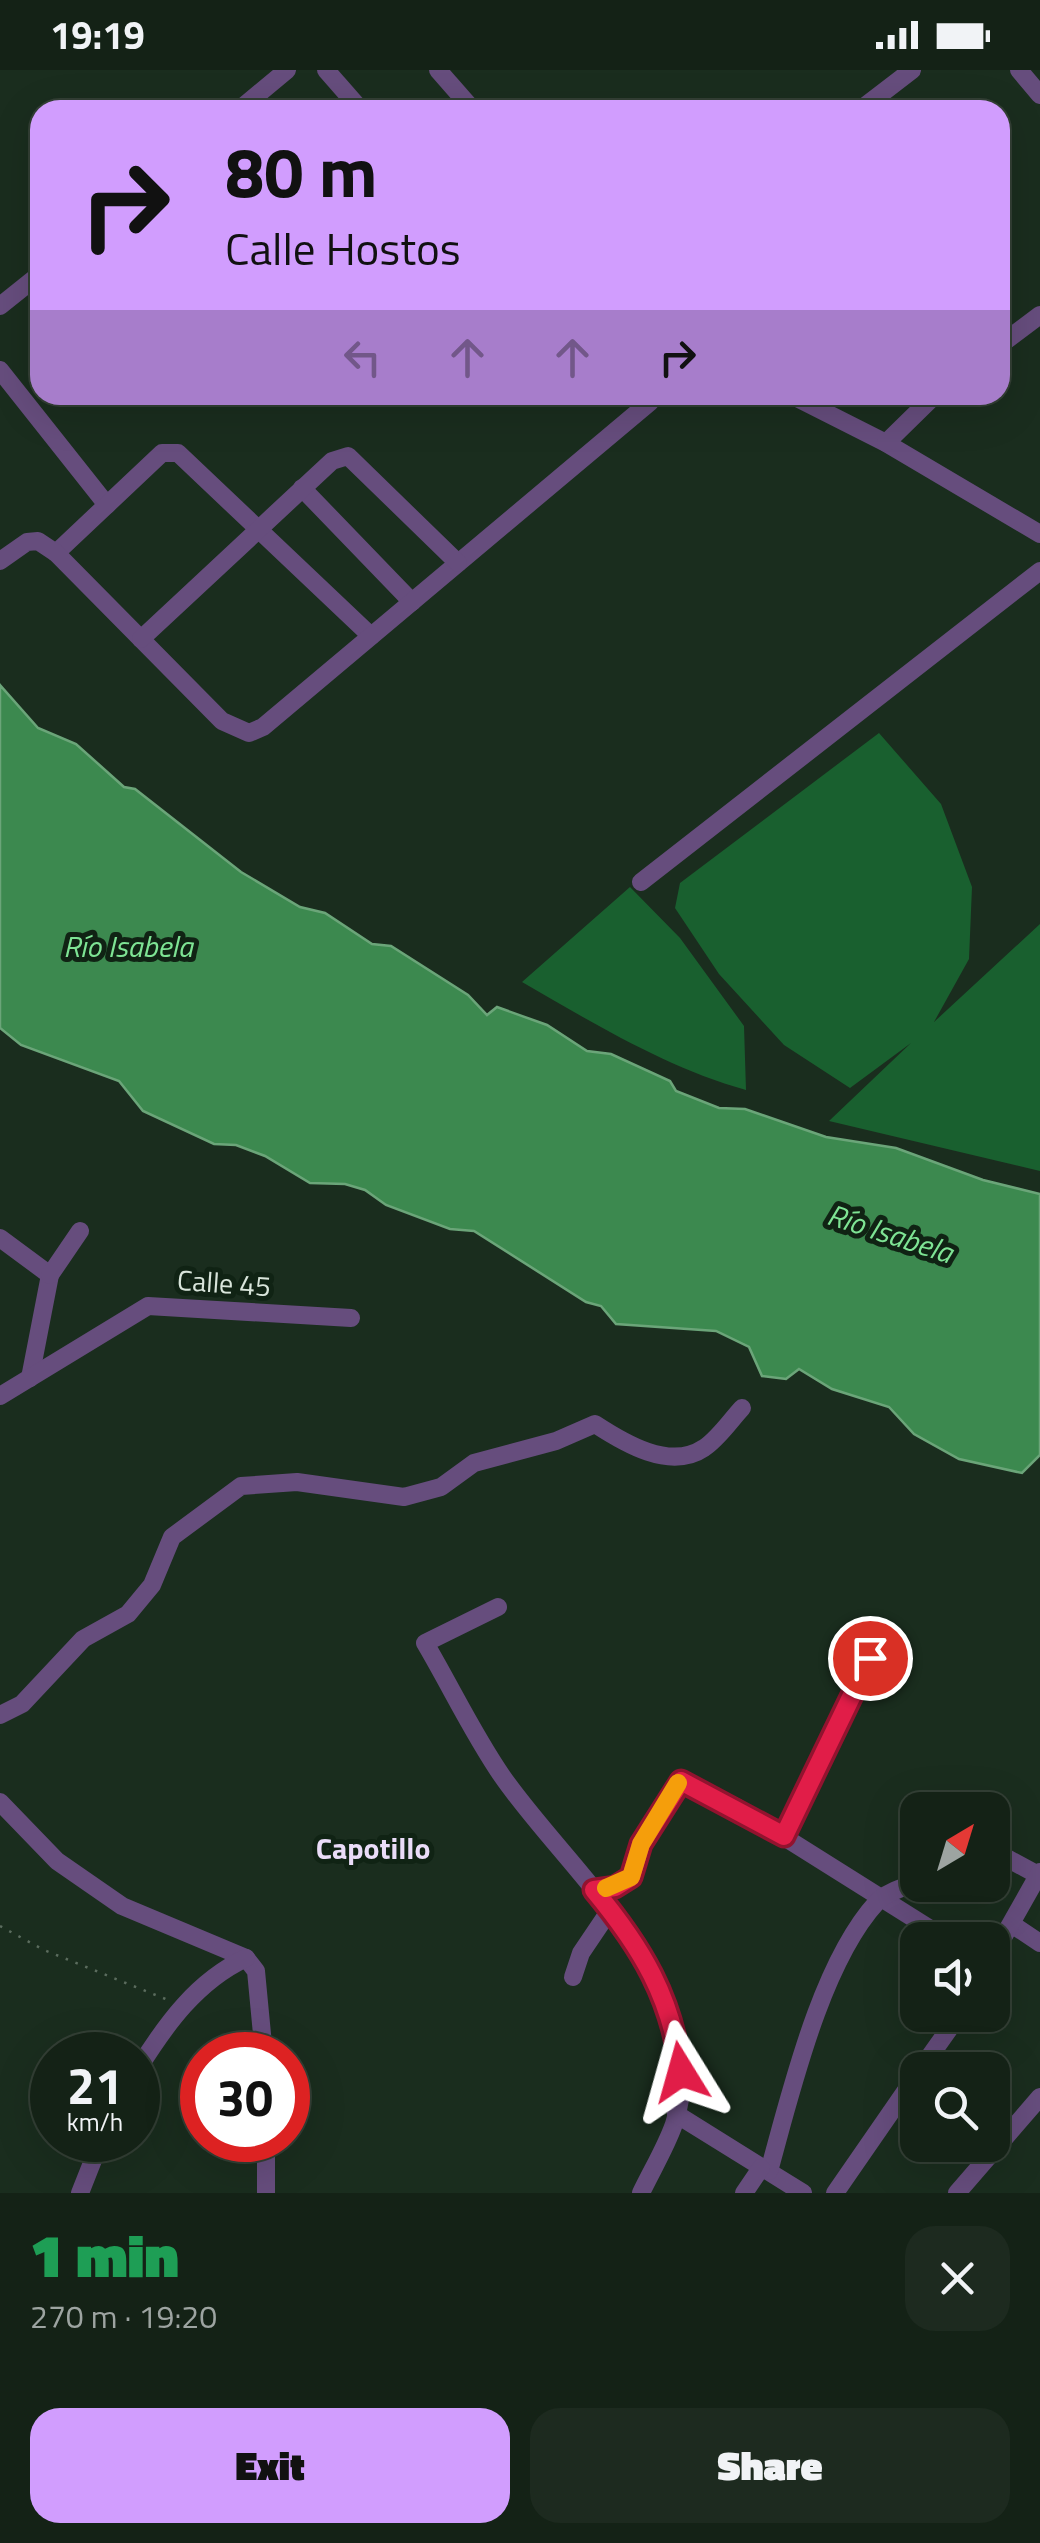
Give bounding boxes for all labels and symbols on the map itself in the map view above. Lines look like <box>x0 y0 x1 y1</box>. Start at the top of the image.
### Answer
water label: Río Isabela <box>63 923 195 969</box>
water label: Río Isabela <box>822 1191 961 1276</box>
street label: Calle 45 <box>176 1258 272 1307</box>
pin <box>828 1616 913 1701</box>
north arrow <box>900 1792 1010 1902</box>
district label: Capotillo <box>316 1825 430 1871</box>
position arrow <box>629 2020 733 2124</box>
speed limit sign: 30 <box>180 2032 310 2162</box>

